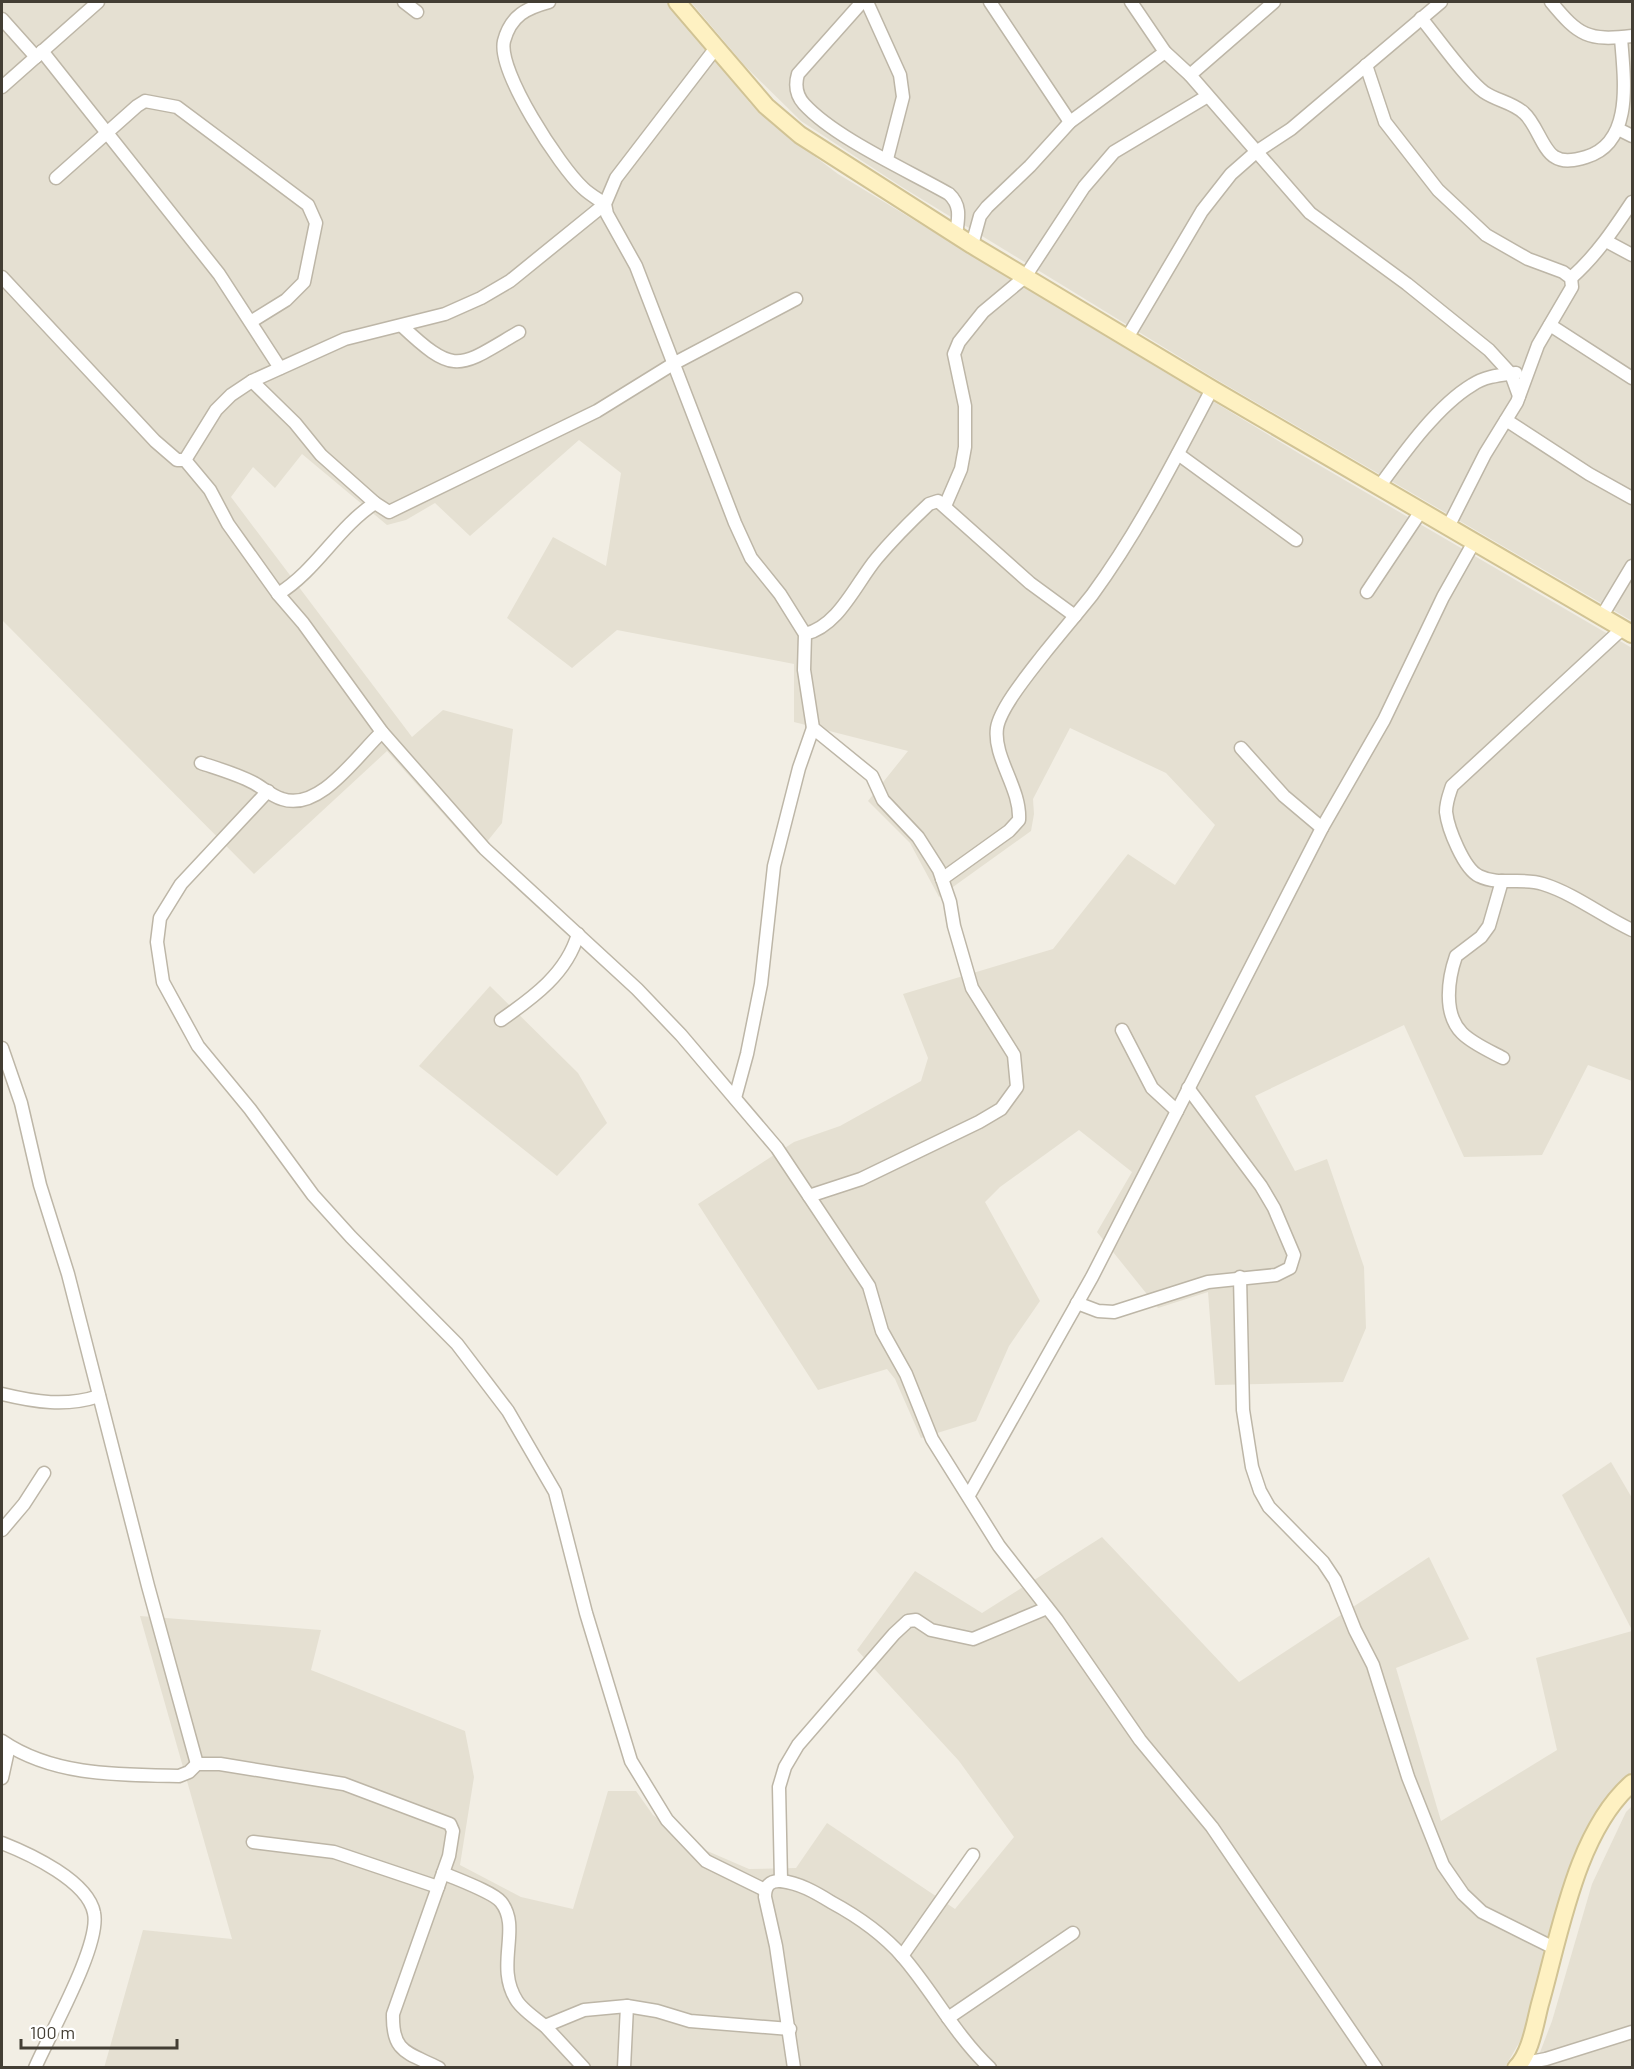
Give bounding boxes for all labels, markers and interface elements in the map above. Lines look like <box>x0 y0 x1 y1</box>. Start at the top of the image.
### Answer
scale bar <box>21 2012 177 2050</box>
text: 100 m <box>30 2021 75 2043</box>

